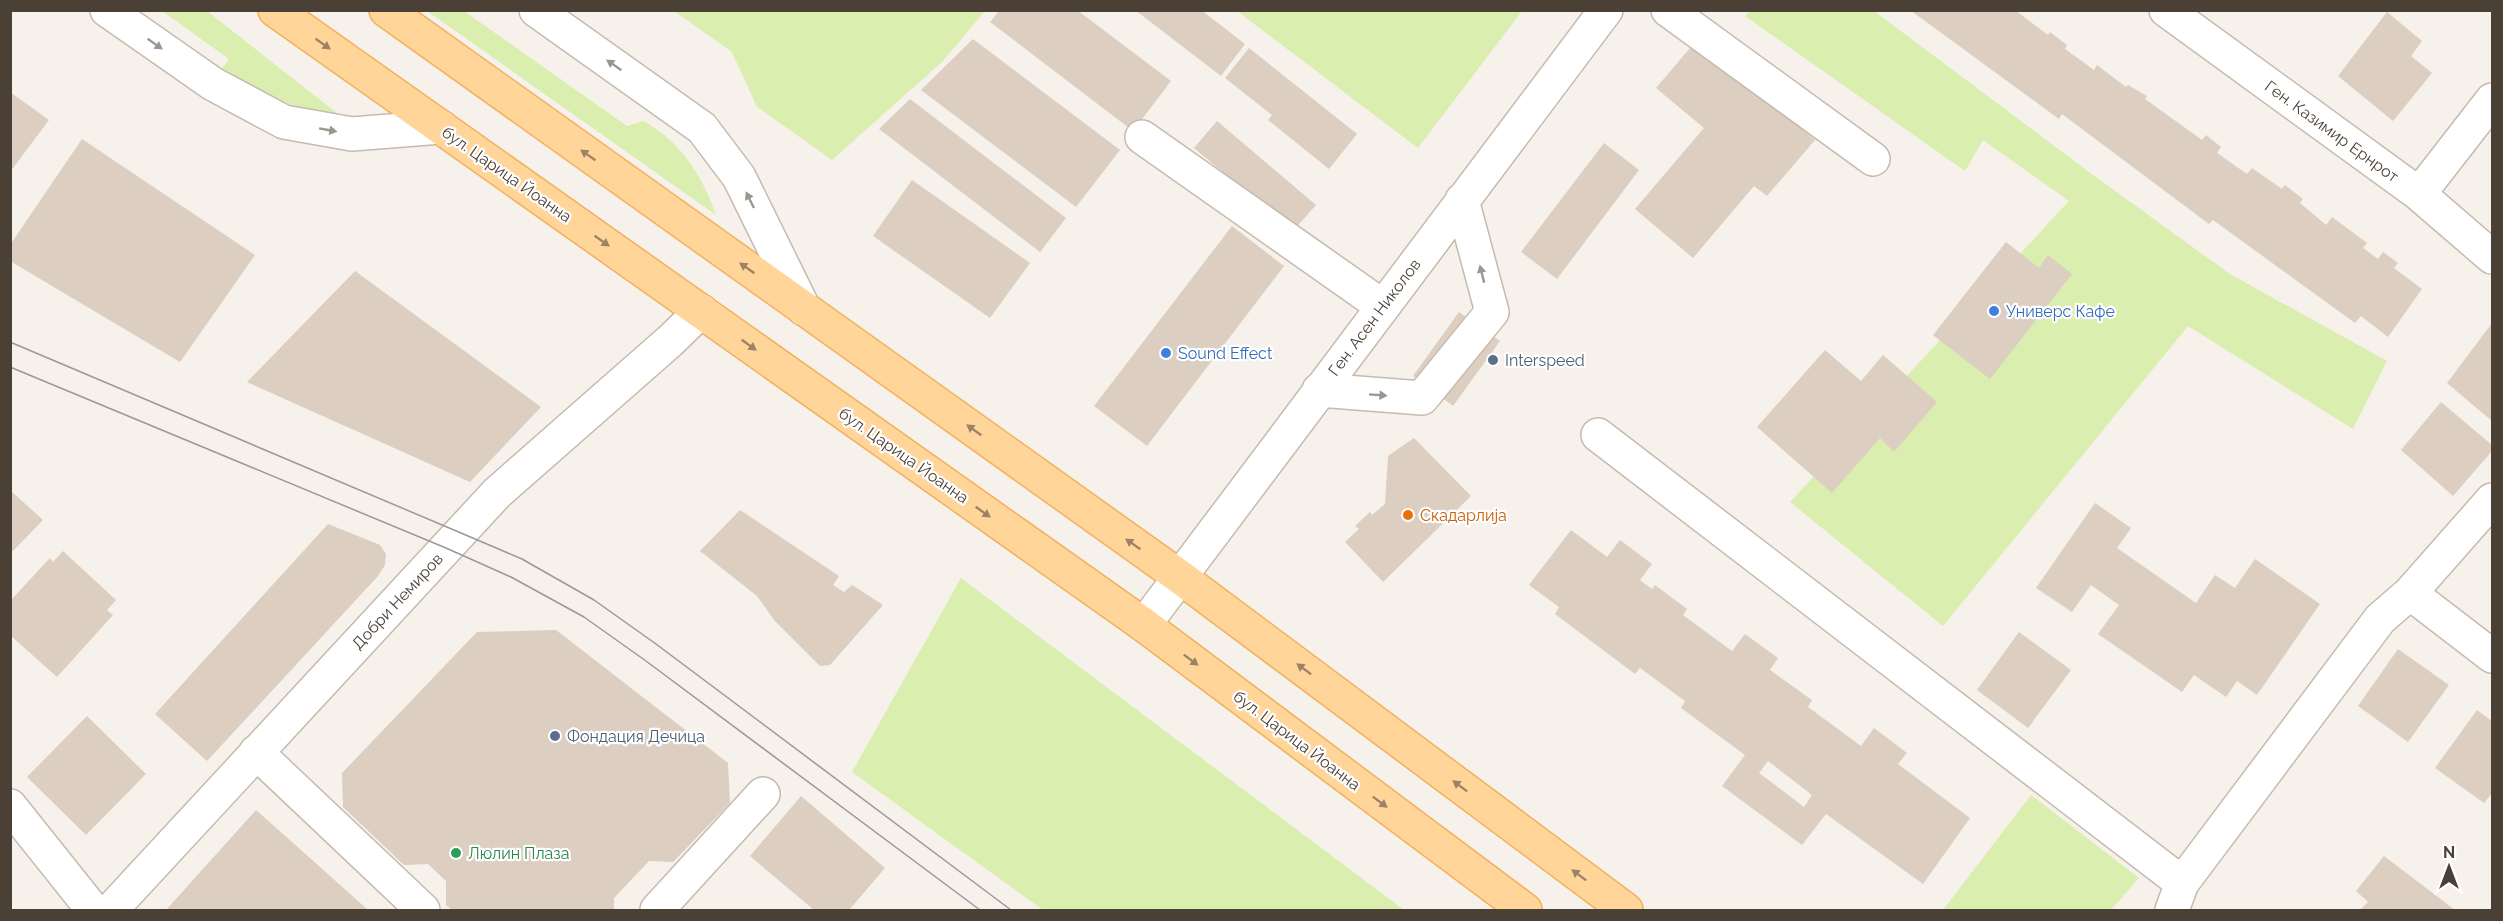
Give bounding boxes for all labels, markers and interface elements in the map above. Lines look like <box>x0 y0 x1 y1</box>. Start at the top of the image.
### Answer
one-way arrow <box>147 38 163 50</box>
one-way arrow <box>314 38 330 50</box>
one-way arrow <box>606 59 622 71</box>
street label: Ген. Казимир Ернрот <box>2261 77 2402 186</box>
street label: бул. Царица Йоанна <box>438 122 575 226</box>
one-way arrow <box>318 125 337 134</box>
one-way arrow <box>581 149 597 161</box>
one-way arrow <box>746 191 755 208</box>
one-way arrow <box>594 235 610 247</box>
street label: Ген. Асен Николов <box>1324 255 1425 380</box>
one-way arrow <box>740 262 756 274</box>
one-way arrow <box>1476 265 1486 283</box>
place label: Универс Кафе <box>2006 302 2115 321</box>
marker: Универс Кафе <box>1987 304 2001 318</box>
one-way arrow <box>741 338 756 350</box>
place label: Sound Effect <box>1178 344 1273 363</box>
marker: Sound Effect <box>1159 346 1173 360</box>
place label: Interspeed <box>1505 351 1585 370</box>
marker: Interspeed <box>1486 353 1500 367</box>
one-way arrow <box>1368 390 1387 400</box>
street label: бул. Царица Йоанна <box>835 403 972 507</box>
one-way arrow <box>966 425 981 437</box>
one-way arrow <box>975 506 991 517</box>
place label: Скадарлиjа <box>1420 506 1507 525</box>
marker: Скадарлиjа <box>1401 508 1415 522</box>
one-way arrow <box>1125 538 1141 550</box>
street label: Добри Немиров <box>348 549 447 653</box>
one-way arrow <box>1183 654 1198 666</box>
one-way arrow <box>1296 664 1311 676</box>
street label: бул. Царица Йоанна <box>1229 686 1364 794</box>
place label: Фондация Дечица <box>567 727 705 746</box>
marker: Фондация Дечица <box>548 729 562 743</box>
one-way arrow <box>1452 781 1467 793</box>
one-way arrow <box>1373 796 1388 808</box>
north arrow <box>2419 837 2479 897</box>
text: N <box>2443 843 2455 862</box>
place label: Люлин Плаза <box>468 844 569 863</box>
marker: Люлин Плаза <box>449 846 463 860</box>
one-way arrow <box>1572 870 1587 882</box>

